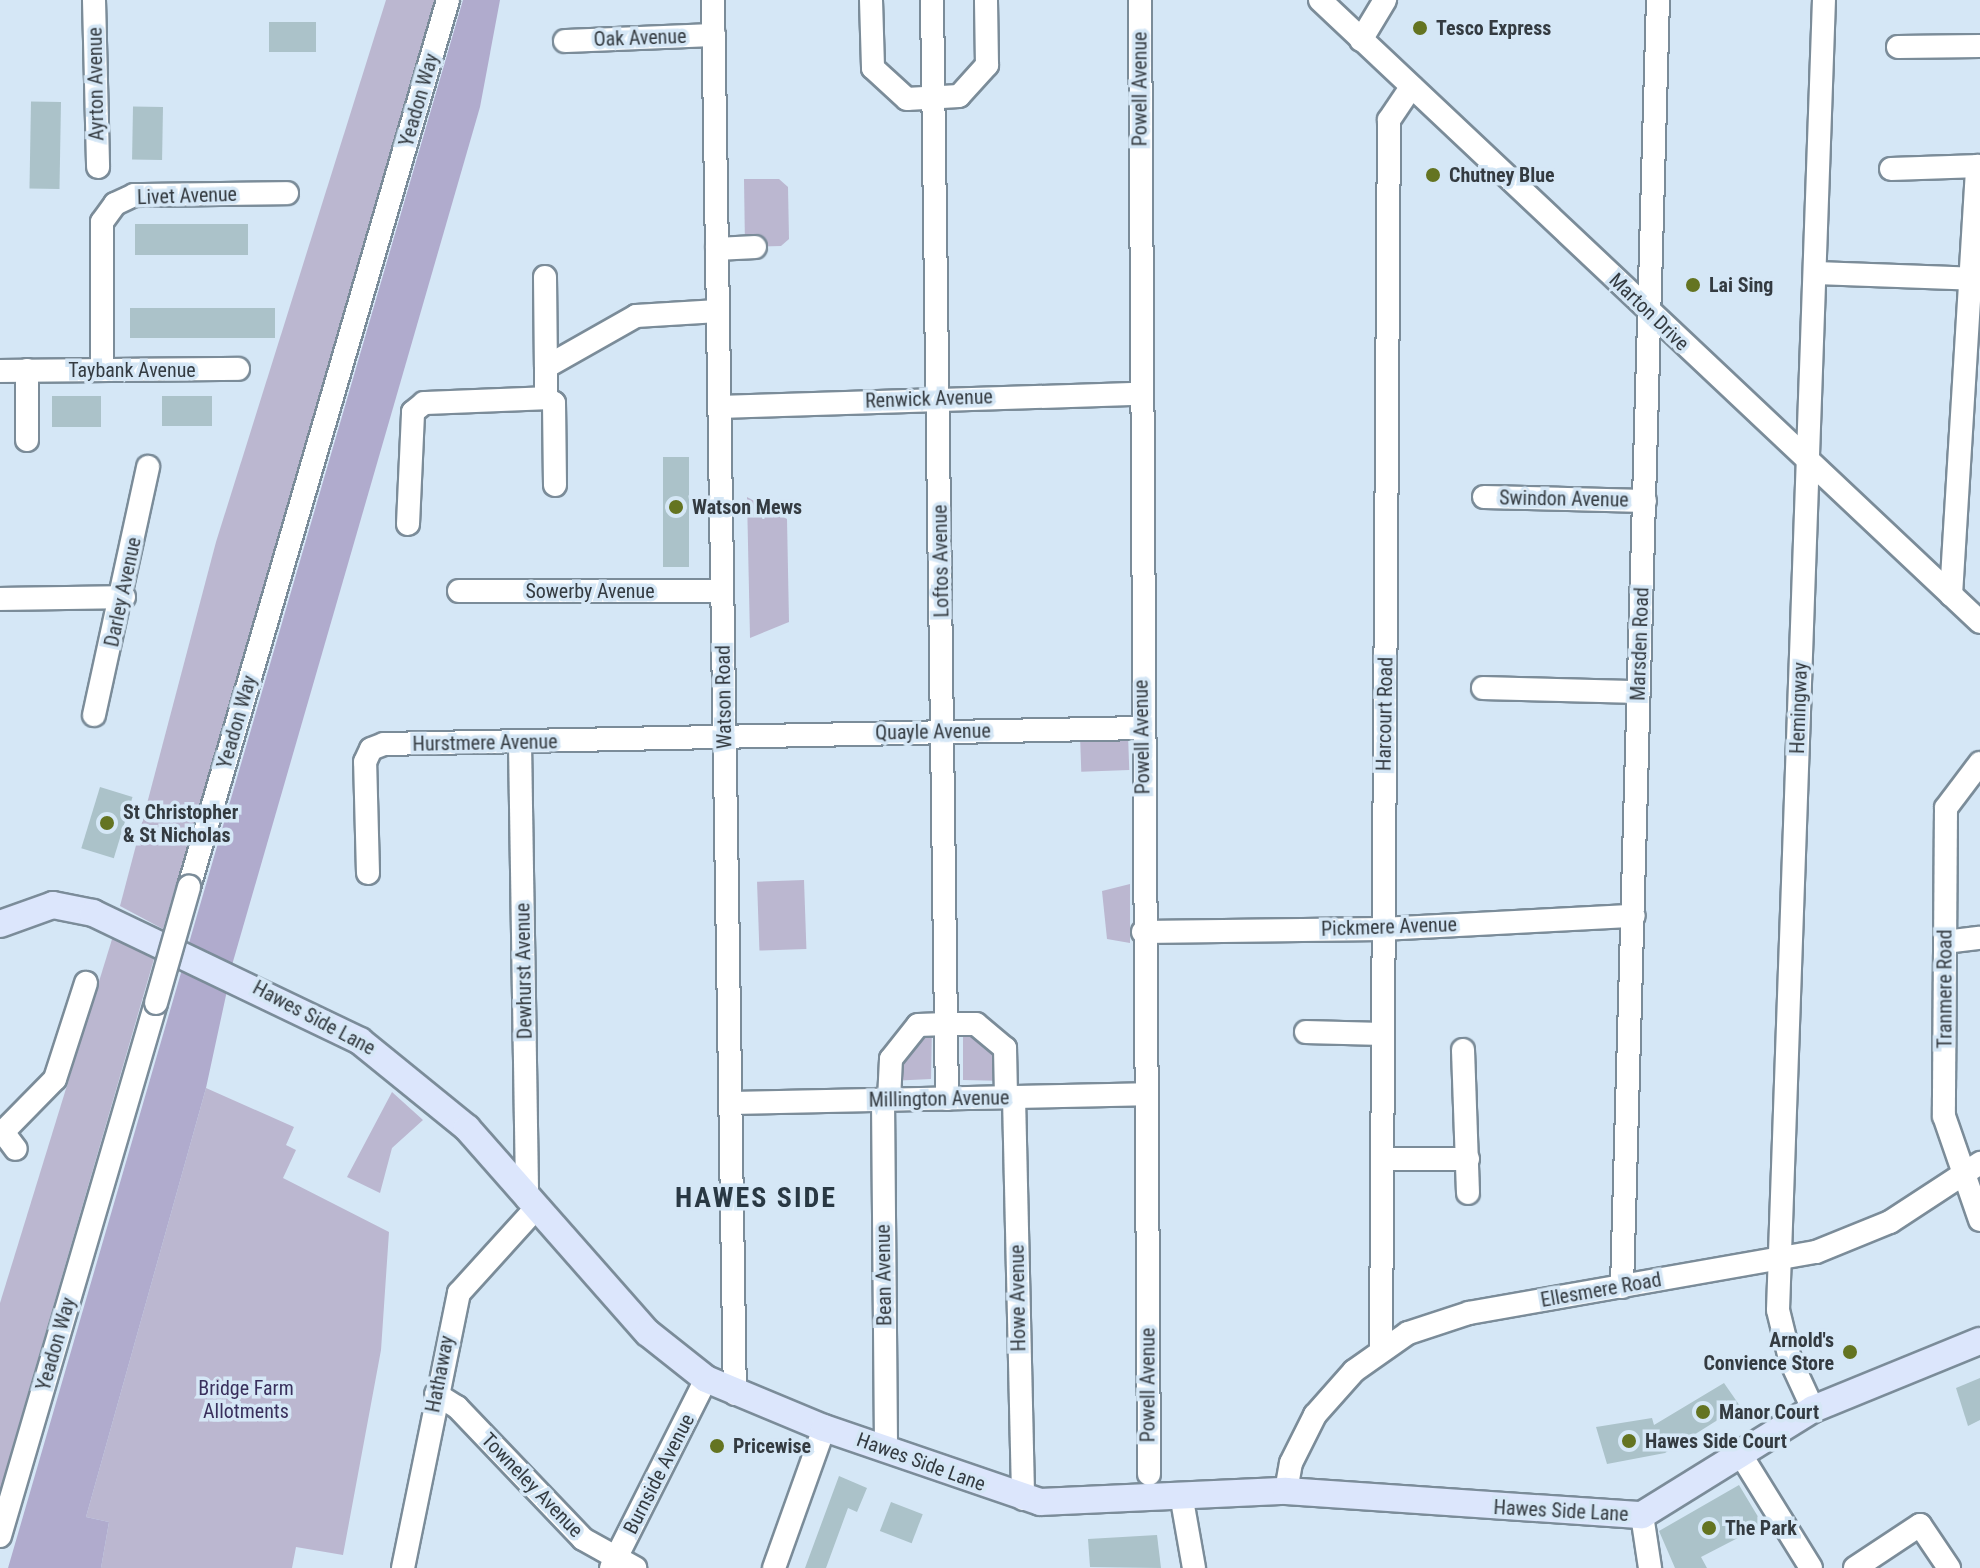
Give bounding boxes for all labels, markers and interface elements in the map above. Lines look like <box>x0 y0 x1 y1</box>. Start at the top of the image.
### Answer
place label: Tesco Express <box>1436 16 1551 40</box>
marker: Tesco Express <box>1411 19 1429 37</box>
street label: Oak Avenue <box>593 24 687 52</box>
street label: Ayrton Avenue <box>83 27 109 141</box>
street label: Powell Avenue <box>1128 32 1152 146</box>
street label: Yeadon Way <box>394 51 444 149</box>
place label: Chutney Blue <box>1449 163 1555 187</box>
marker: Chutney Blue <box>1424 166 1442 184</box>
street label: Livet Avenue <box>137 182 237 210</box>
street label: Marton Drive <box>1604 268 1694 356</box>
place label: Lai Sing <box>1709 273 1773 297</box>
marker: Lai Sing <box>1684 276 1702 294</box>
street label: Taybank Avenue <box>68 358 196 382</box>
street label: Renwick Avenue <box>865 385 993 413</box>
street label: Swindon Avenue <box>1499 486 1629 512</box>
place label: Watson Mews <box>692 495 802 519</box>
marker: Watson Mews <box>667 498 685 516</box>
street label: Loftos Avenue <box>928 504 954 618</box>
street label: Darley Avenue <box>100 535 146 649</box>
street label: Sowerby Avenue <box>525 579 655 603</box>
street label: Marsden Road <box>1626 587 1654 701</box>
street label: Watson Road <box>711 645 737 749</box>
street label: Harcourt Road <box>1372 657 1398 771</box>
street label: Hemingway <box>1785 662 1813 754</box>
street label: Yeadon Way <box>212 673 262 771</box>
street label: Powell Avenue <box>1129 679 1155 795</box>
street label: Quayle Avenue <box>875 719 991 745</box>
street label: Hurstmere Avenue <box>412 730 558 756</box>
place label: St Christopher & St Nicholas <box>123 800 238 847</box>
marker: St Christopher & St Nicholas <box>98 814 116 832</box>
street label: Dewhurst Avenue <box>511 903 537 1039</box>
street label: Pickmere Avenue <box>1321 913 1457 941</box>
street label: Tranmere Road <box>1933 929 1957 1049</box>
street label: Hawes Side Lane <box>249 976 379 1060</box>
street label: Millington Avenue <box>868 1086 1010 1112</box>
district label: HAWES SIDE <box>675 1181 837 1215</box>
street label: Bean Avenue <box>871 1224 897 1326</box>
street label: Howe Avenue <box>1005 1244 1031 1352</box>
street label: Ellesmere Road <box>1539 1268 1663 1312</box>
street label: Yeadon Way <box>31 1295 81 1393</box>
street label: Powell Avenue <box>1136 1328 1160 1442</box>
place label: Arnold's Convience Store <box>1703 1328 1834 1375</box>
street label: Hathaway <box>421 1333 459 1415</box>
marker: Arnold's Convience Store <box>1841 1343 1859 1361</box>
park label: Bridge Farm Allotments <box>198 1377 294 1424</box>
place label: Manor Court <box>1719 1400 1819 1424</box>
marker: Manor Court <box>1694 1403 1712 1421</box>
street label: Burnside Avenue <box>618 1410 700 1538</box>
street label: Towneley Avenue <box>476 1428 588 1542</box>
street label: Hawes Side Lane <box>853 1428 989 1496</box>
place label: Hawes Side Court <box>1645 1429 1787 1453</box>
marker: Hawes Side Court <box>1620 1432 1638 1450</box>
place label: Pricewise <box>733 1434 811 1458</box>
marker: Pricewise <box>708 1437 726 1455</box>
street label: Hawes Side Lane <box>1493 1495 1629 1527</box>
place label: The Park <box>1725 1516 1797 1540</box>
marker: The Park <box>1700 1519 1718 1537</box>

